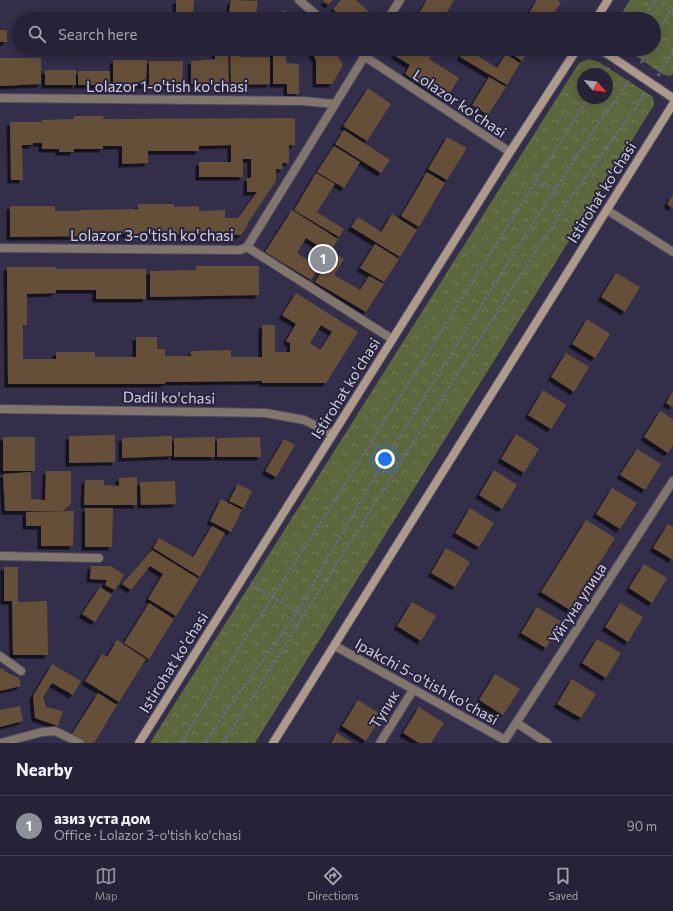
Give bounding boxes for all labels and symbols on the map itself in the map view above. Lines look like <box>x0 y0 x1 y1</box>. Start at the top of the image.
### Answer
street label: Lolazor ko'chasi <box>410 65 510 141</box>
north arrow <box>577 68 613 104</box>
street label: Lolazor 1-o'tish ko'chasi <box>86 77 248 95</box>
street label: Istirohat ko'chasi <box>563 138 639 246</box>
street label: Lolazor 3-o'tish ko'chasi <box>70 226 234 244</box>
pin: 1 <box>310 244 336 274</box>
street label: Istirohat ko'chasi <box>307 334 383 442</box>
street label: Dadil ko'chasi <box>123 387 215 407</box>
your location <box>375 449 395 469</box>
street label: Уйгуна улица <box>544 559 610 647</box>
street label: Istirohat ko'chasi <box>135 608 211 716</box>
street label: Ipakchi 5-o'tish ko'chasi <box>352 634 502 728</box>
street label: Тупик <box>365 687 403 731</box>

